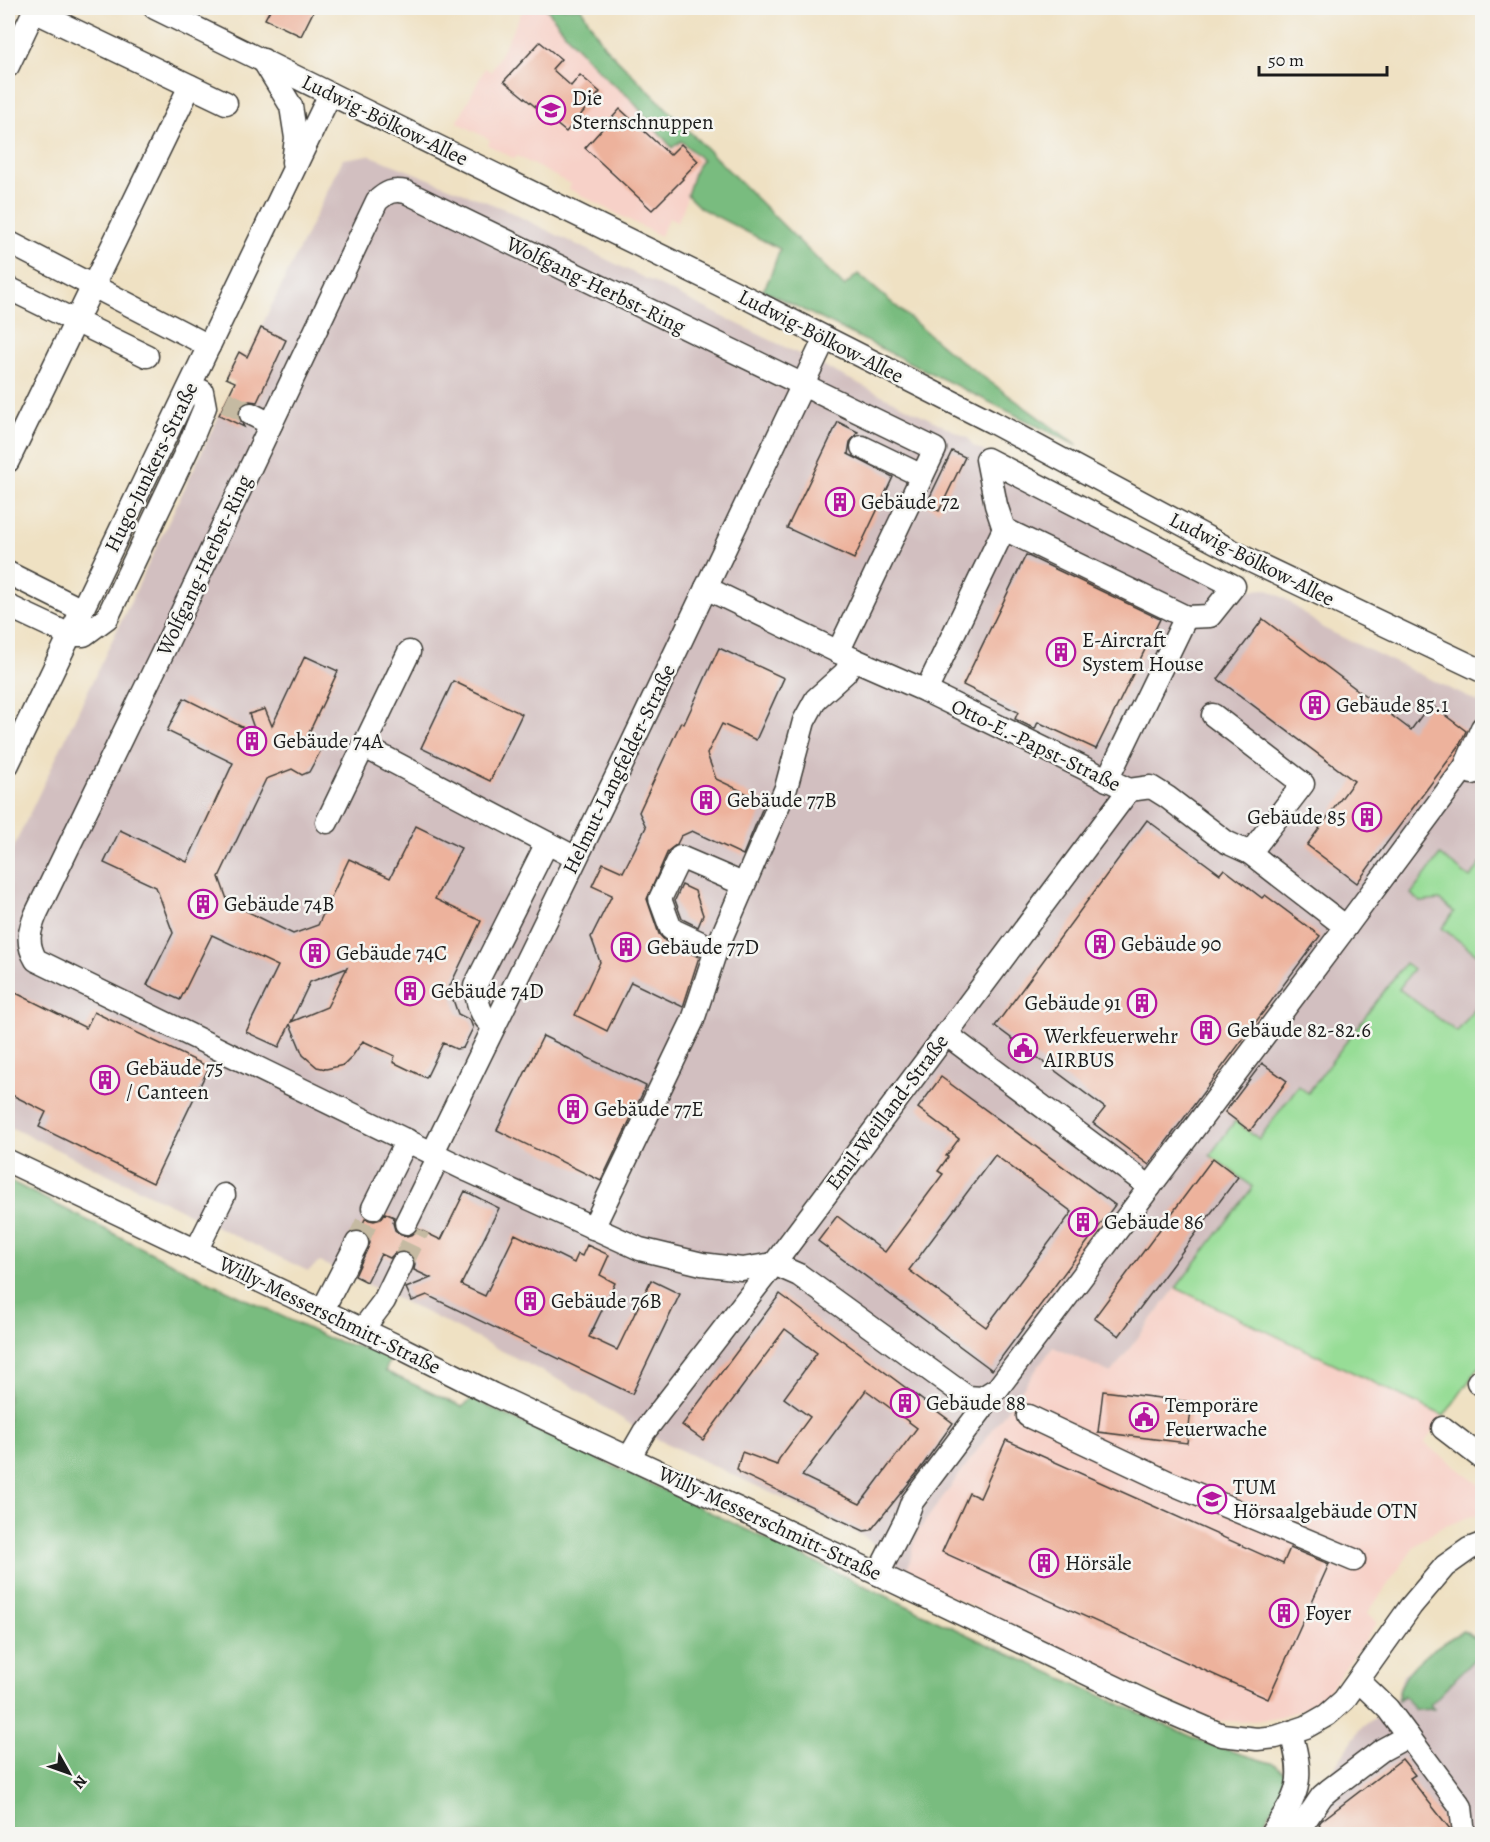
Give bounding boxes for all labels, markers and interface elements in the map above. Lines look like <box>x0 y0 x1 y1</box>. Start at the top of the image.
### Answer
scale bar <box>1259 39 1386 77</box>
text: 50 m <box>1268 48 1304 72</box>
street label: Ludwig-Bölkow-Allee <box>297 68 473 172</box>
place label: Die Sternschnuppen <box>572 84 714 136</box>
school or university icon: Die Sternschnuppen <box>535 94 567 126</box>
street label: Wolfgang-Herbst-Ring <box>501 229 691 341</box>
street label: Ludwig-Bölkow-Allee <box>734 282 908 390</box>
street label: Hugo-Junkers-Straße <box>98 377 204 557</box>
street label: Wolfgang-Herbst-Ring <box>149 470 258 661</box>
building icon: Gebäude 72 <box>824 486 856 518</box>
place label: Gebäude 72 <box>861 488 959 516</box>
street label: Ludwig-Bölkow-Allee <box>1165 505 1339 613</box>
place label: E-Aircraft System House <box>1082 626 1204 678</box>
building icon: E-Aircraft System House <box>1045 636 1077 668</box>
street label: Helmut-Langfelder-Straße <box>556 659 682 879</box>
building icon: Gebäude 85.1 <box>1299 689 1331 721</box>
place label: Gebäude 85.1 <box>1336 691 1448 719</box>
street label: Otto-E.-Papst-Straße <box>947 692 1125 798</box>
building icon: Gebäude 74A <box>236 725 268 757</box>
place label: Gebäude 74A <box>273 727 384 755</box>
building icon: Gebäude 77B <box>690 784 722 816</box>
place label: Gebäude 77B <box>727 786 837 814</box>
building icon: Gebäude 85 <box>1351 801 1383 833</box>
place label: Gebäude 85 <box>1247 803 1346 831</box>
building icon: Gebäude 74B <box>187 888 219 920</box>
place label: Gebäude 74B <box>224 890 335 918</box>
building icon: Gebäude 90 <box>1084 928 1116 960</box>
place label: Gebäude 90 <box>1121 930 1221 958</box>
building icon: Gebäude 77D <box>610 931 642 963</box>
place label: Gebäude 77D <box>647 933 759 961</box>
building icon: Gebäude 74C <box>299 937 331 969</box>
place label: Gebäude 74C <box>336 939 447 967</box>
building icon: Gebäude 74D <box>394 975 426 1007</box>
place label: Gebäude 74D <box>431 977 544 1005</box>
building icon: Gebäude 91 <box>1126 987 1158 1019</box>
place label: Gebäude 91 <box>1025 989 1121 1017</box>
building icon: Gebäude 82-82.6 <box>1190 1014 1222 1046</box>
place label: Gebäude 82-82.6 <box>1227 1016 1371 1044</box>
place label: Werkfeuerwehr AIRBUS <box>1043 1022 1178 1074</box>
street label: Emil-Weilland-Straße <box>819 1028 955 1196</box>
public building icon: Werkfeuerwehr AIRBUS <box>1007 1032 1039 1064</box>
place label: Gebäude 75 / Canteen <box>126 1054 224 1106</box>
building icon: Gebäude 75 / Canteen <box>89 1064 121 1096</box>
building icon: Gebäude 77E <box>557 1093 589 1125</box>
place label: Gebäude 77E <box>594 1095 704 1123</box>
building icon: Gebäude 86 <box>1067 1206 1099 1238</box>
place label: Gebäude 86 <box>1104 1208 1204 1236</box>
street label: Willy-Messerschmitt-Straße <box>214 1249 446 1381</box>
building icon: Gebäude 76B <box>514 1285 546 1317</box>
place label: Gebäude 76B <box>551 1287 662 1315</box>
building icon: Gebäude 88 <box>889 1387 921 1419</box>
place label: Gebäude 88 <box>926 1389 1026 1417</box>
place label: Temporäre Feuerwache <box>1165 1391 1267 1443</box>
public building icon: Temporäre Feuerwache <box>1128 1401 1160 1433</box>
street label: Willy-Messerschmitt-Straße <box>653 1458 886 1587</box>
place label: TUM Hörsaalgebäude OTN <box>1233 1473 1417 1525</box>
school or university icon: TUM Hörsaalgebäude OTN <box>1196 1483 1228 1515</box>
building icon: Hörsäle <box>1028 1547 1060 1579</box>
place label: Hörsäle <box>1065 1549 1132 1577</box>
building icon: Foyer <box>1268 1597 1300 1629</box>
place label: Foyer <box>1305 1599 1351 1627</box>
north arrow <box>39 1743 99 1803</box>
text: N <box>67 1770 92 1794</box>

